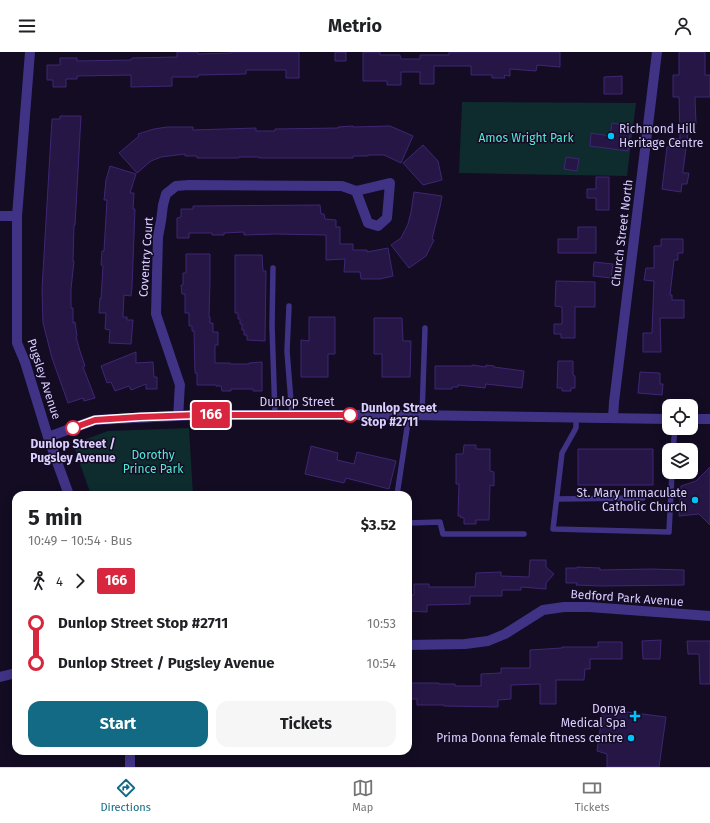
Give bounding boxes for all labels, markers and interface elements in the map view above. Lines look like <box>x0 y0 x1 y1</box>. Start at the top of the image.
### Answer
icon: menu <box>16 15 38 37</box>
text: Metrio <box>328 15 382 37</box>
icon: person <box>672 15 694 37</box>
place label: Richmond Hill Heritage Centre <box>619 122 703 150</box>
park label: Amos Wright Park <box>478 131 574 145</box>
marker: Richmond Hill Heritage Centre <box>606 131 616 141</box>
street label: Church Street North <box>608 179 636 287</box>
street label: Coventry Court <box>136 216 156 298</box>
street label: Pugsley Avenue <box>24 337 64 421</box>
street label: Dunlop Street <box>259 395 335 409</box>
map controls <box>662 399 698 479</box>
button: locate <box>662 399 698 435</box>
place label: Dunlop Street Stop #2711 <box>361 401 437 429</box>
line badge: 166 <box>188 402 234 428</box>
text: 166 <box>200 406 222 423</box>
marker: Dunlop Street Stop #2711 <box>342 407 358 423</box>
marker: Dunlop Street / Pugsley Avenue <box>65 420 81 436</box>
place label: Dunlop Street / Pugsley Avenue <box>30 437 116 465</box>
button: layers <box>662 443 698 479</box>
park label: Dorothy Prince Park <box>123 448 184 476</box>
place label: St. Mary Immaculate Catholic Church <box>577 486 687 514</box>
marker: St. Mary Immaculate Catholic Church <box>690 495 700 505</box>
text: 5 min <box>28 504 83 531</box>
text: $3.52 <box>361 516 396 534</box>
text: 10:49 – 10:54 · Bus <box>28 533 132 548</box>
icon: walk <box>28 570 50 592</box>
icon: forward <box>69 570 91 592</box>
text: 166 <box>105 572 127 589</box>
text: 4 <box>56 574 63 589</box>
street label: Bedford Park Avenue <box>570 587 684 609</box>
text: Dunlop Street Stop #2711 <box>58 614 228 632</box>
text: 10:53 <box>367 616 396 631</box>
text: Dunlop Street / Pugsley Avenue <box>58 654 275 672</box>
text: 10:54 <box>367 656 396 671</box>
button: Start <box>28 701 208 747</box>
button: Tickets <box>216 701 396 747</box>
place label: Donya Medical Spa <box>561 702 626 730</box>
marker: Donya Medical Spa <box>629 710 641 722</box>
place label: Prima Donna female fitness centre <box>436 731 623 745</box>
marker: Prima Donna female fitness centre <box>626 733 636 743</box>
tab: Directions <box>100 777 151 814</box>
tab: Map <box>352 777 374 814</box>
tab: Tickets <box>575 777 610 814</box>

